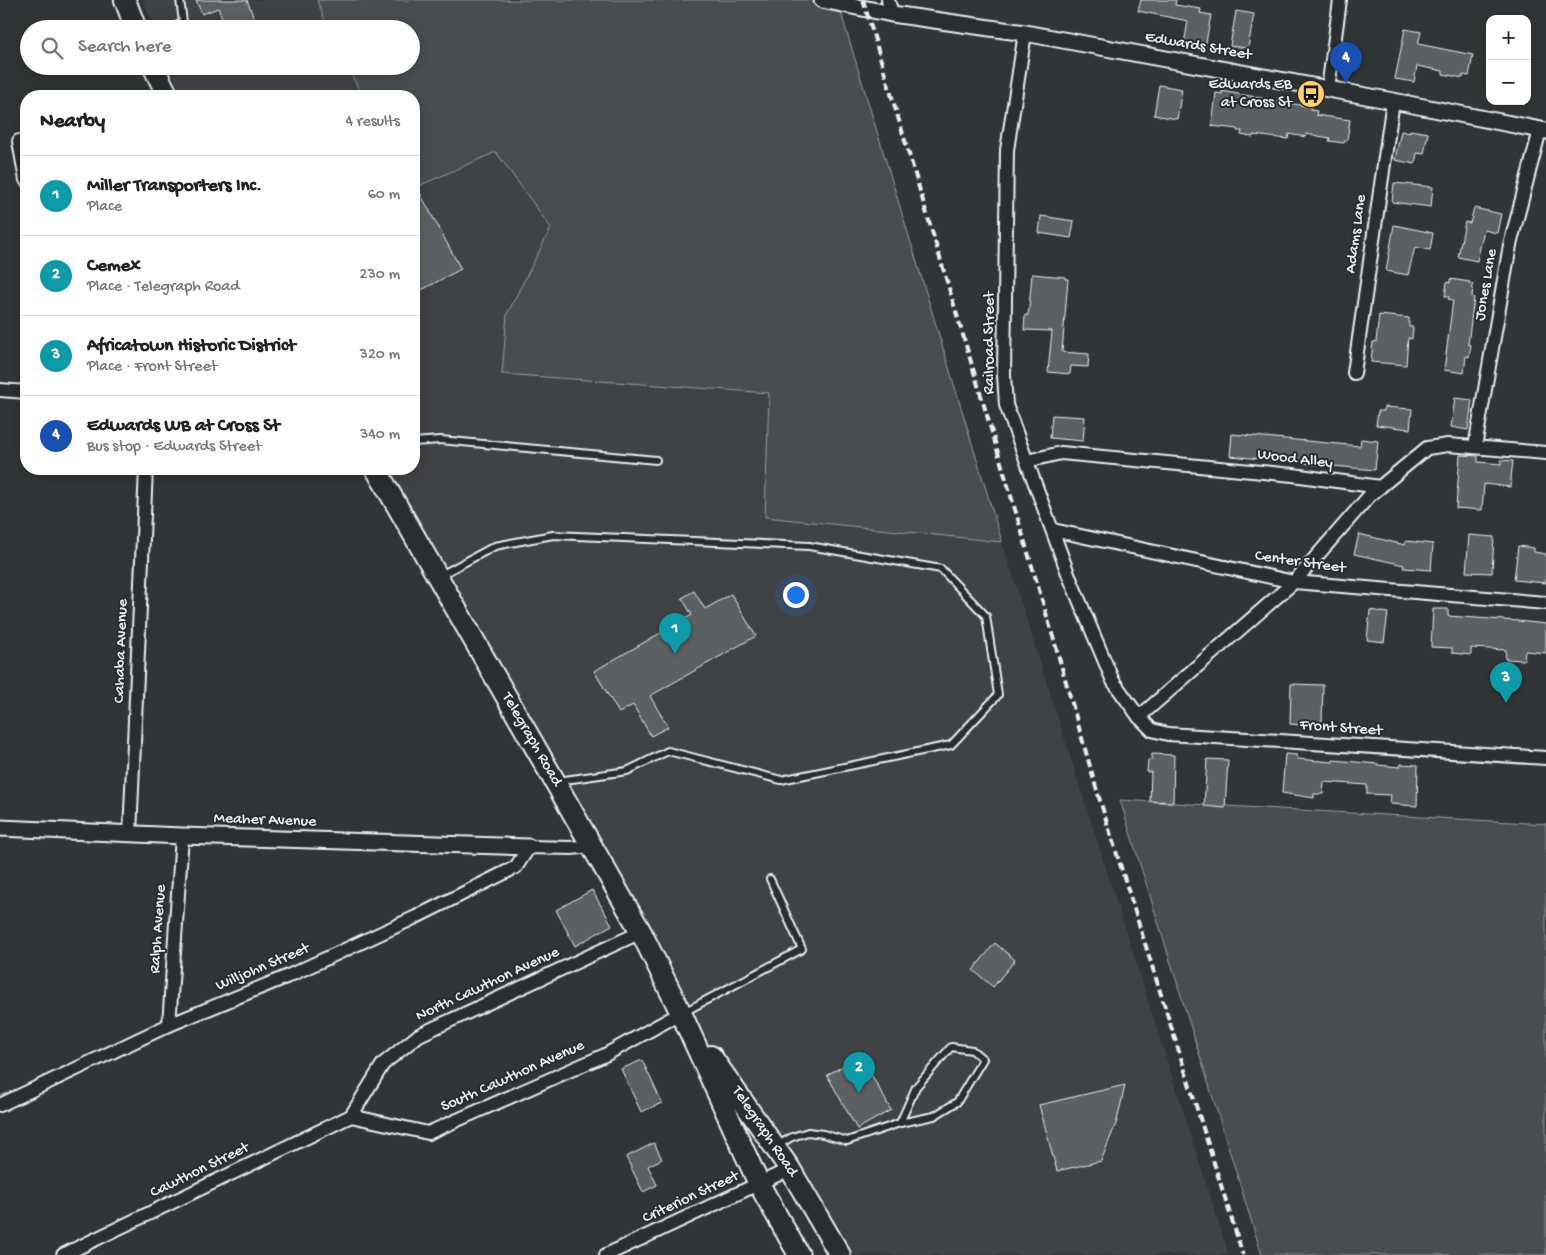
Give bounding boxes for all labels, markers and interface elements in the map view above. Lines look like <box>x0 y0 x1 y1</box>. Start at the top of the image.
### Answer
map controls <box>1486 15 1531 105</box>
button: + <box>1486 15 1531 60</box>
search box <box>20 20 420 75</box>
street label: Edwards Street <box>1143 28 1254 66</box>
icon: search <box>38 34 66 62</box>
text: Search here <box>78 36 172 59</box>
pin: 4 <box>1330 42 1362 83</box>
button: − <box>1486 60 1531 105</box>
place label: Edwards EB at Cross St <box>1209 76 1293 113</box>
bus stop icon: Edwards EB at Cross St <box>1296 79 1326 109</box>
text: Nearby <box>40 110 105 135</box>
text: 4 results <box>345 113 400 132</box>
text: Miller Transporters Inc. <box>87 175 262 198</box>
text: 1 <box>53 186 59 205</box>
text: 60 m <box>368 186 400 205</box>
street label: Adams Lane <box>1342 193 1372 275</box>
text: Place <box>87 198 122 217</box>
street label: Jones Lane <box>1471 247 1503 323</box>
text: Cemex <box>87 255 140 278</box>
text: 2 <box>52 266 60 285</box>
text: 230 m <box>360 266 400 285</box>
text: Place · Telegraph Road <box>87 278 240 297</box>
street label: Railroad Street <box>981 290 1000 394</box>
text: Africatown Historic District <box>87 335 295 358</box>
text: 3 <box>52 346 60 365</box>
text: 320 m <box>360 346 400 365</box>
text: Place · Front Street <box>87 358 217 377</box>
text: Edwards WB at Cross St <box>87 415 280 438</box>
text: 4 <box>52 426 60 445</box>
text: 340 m <box>360 426 400 445</box>
text: Bus stop · Edwards Street <box>87 438 262 457</box>
street label: Wood Alley <box>1256 446 1334 474</box>
street label: Center Street <box>1253 547 1348 579</box>
your location <box>783 582 809 608</box>
street label: Cahaba Avenue <box>111 598 133 703</box>
pin: 1 <box>659 613 691 654</box>
pin: 3 <box>1490 662 1522 703</box>
street label: Telegraph Road <box>496 689 566 792</box>
street label: Front Street <box>1298 717 1384 741</box>
street label: Meaher Avenue <box>213 810 317 832</box>
street label: Ralph Avenue <box>146 883 172 974</box>
street label: Willjohn Street <box>213 939 314 996</box>
street label: North Cawthon Avenue <box>413 943 563 1027</box>
street label: South Cawthon Avenue <box>438 1036 588 1117</box>
pin: 2 <box>843 1052 875 1093</box>
street label: Telegraph Road <box>726 1082 802 1182</box>
street label: Cawthon Street <box>148 1138 254 1203</box>
street label: Criterion Street <box>640 1167 744 1229</box>

